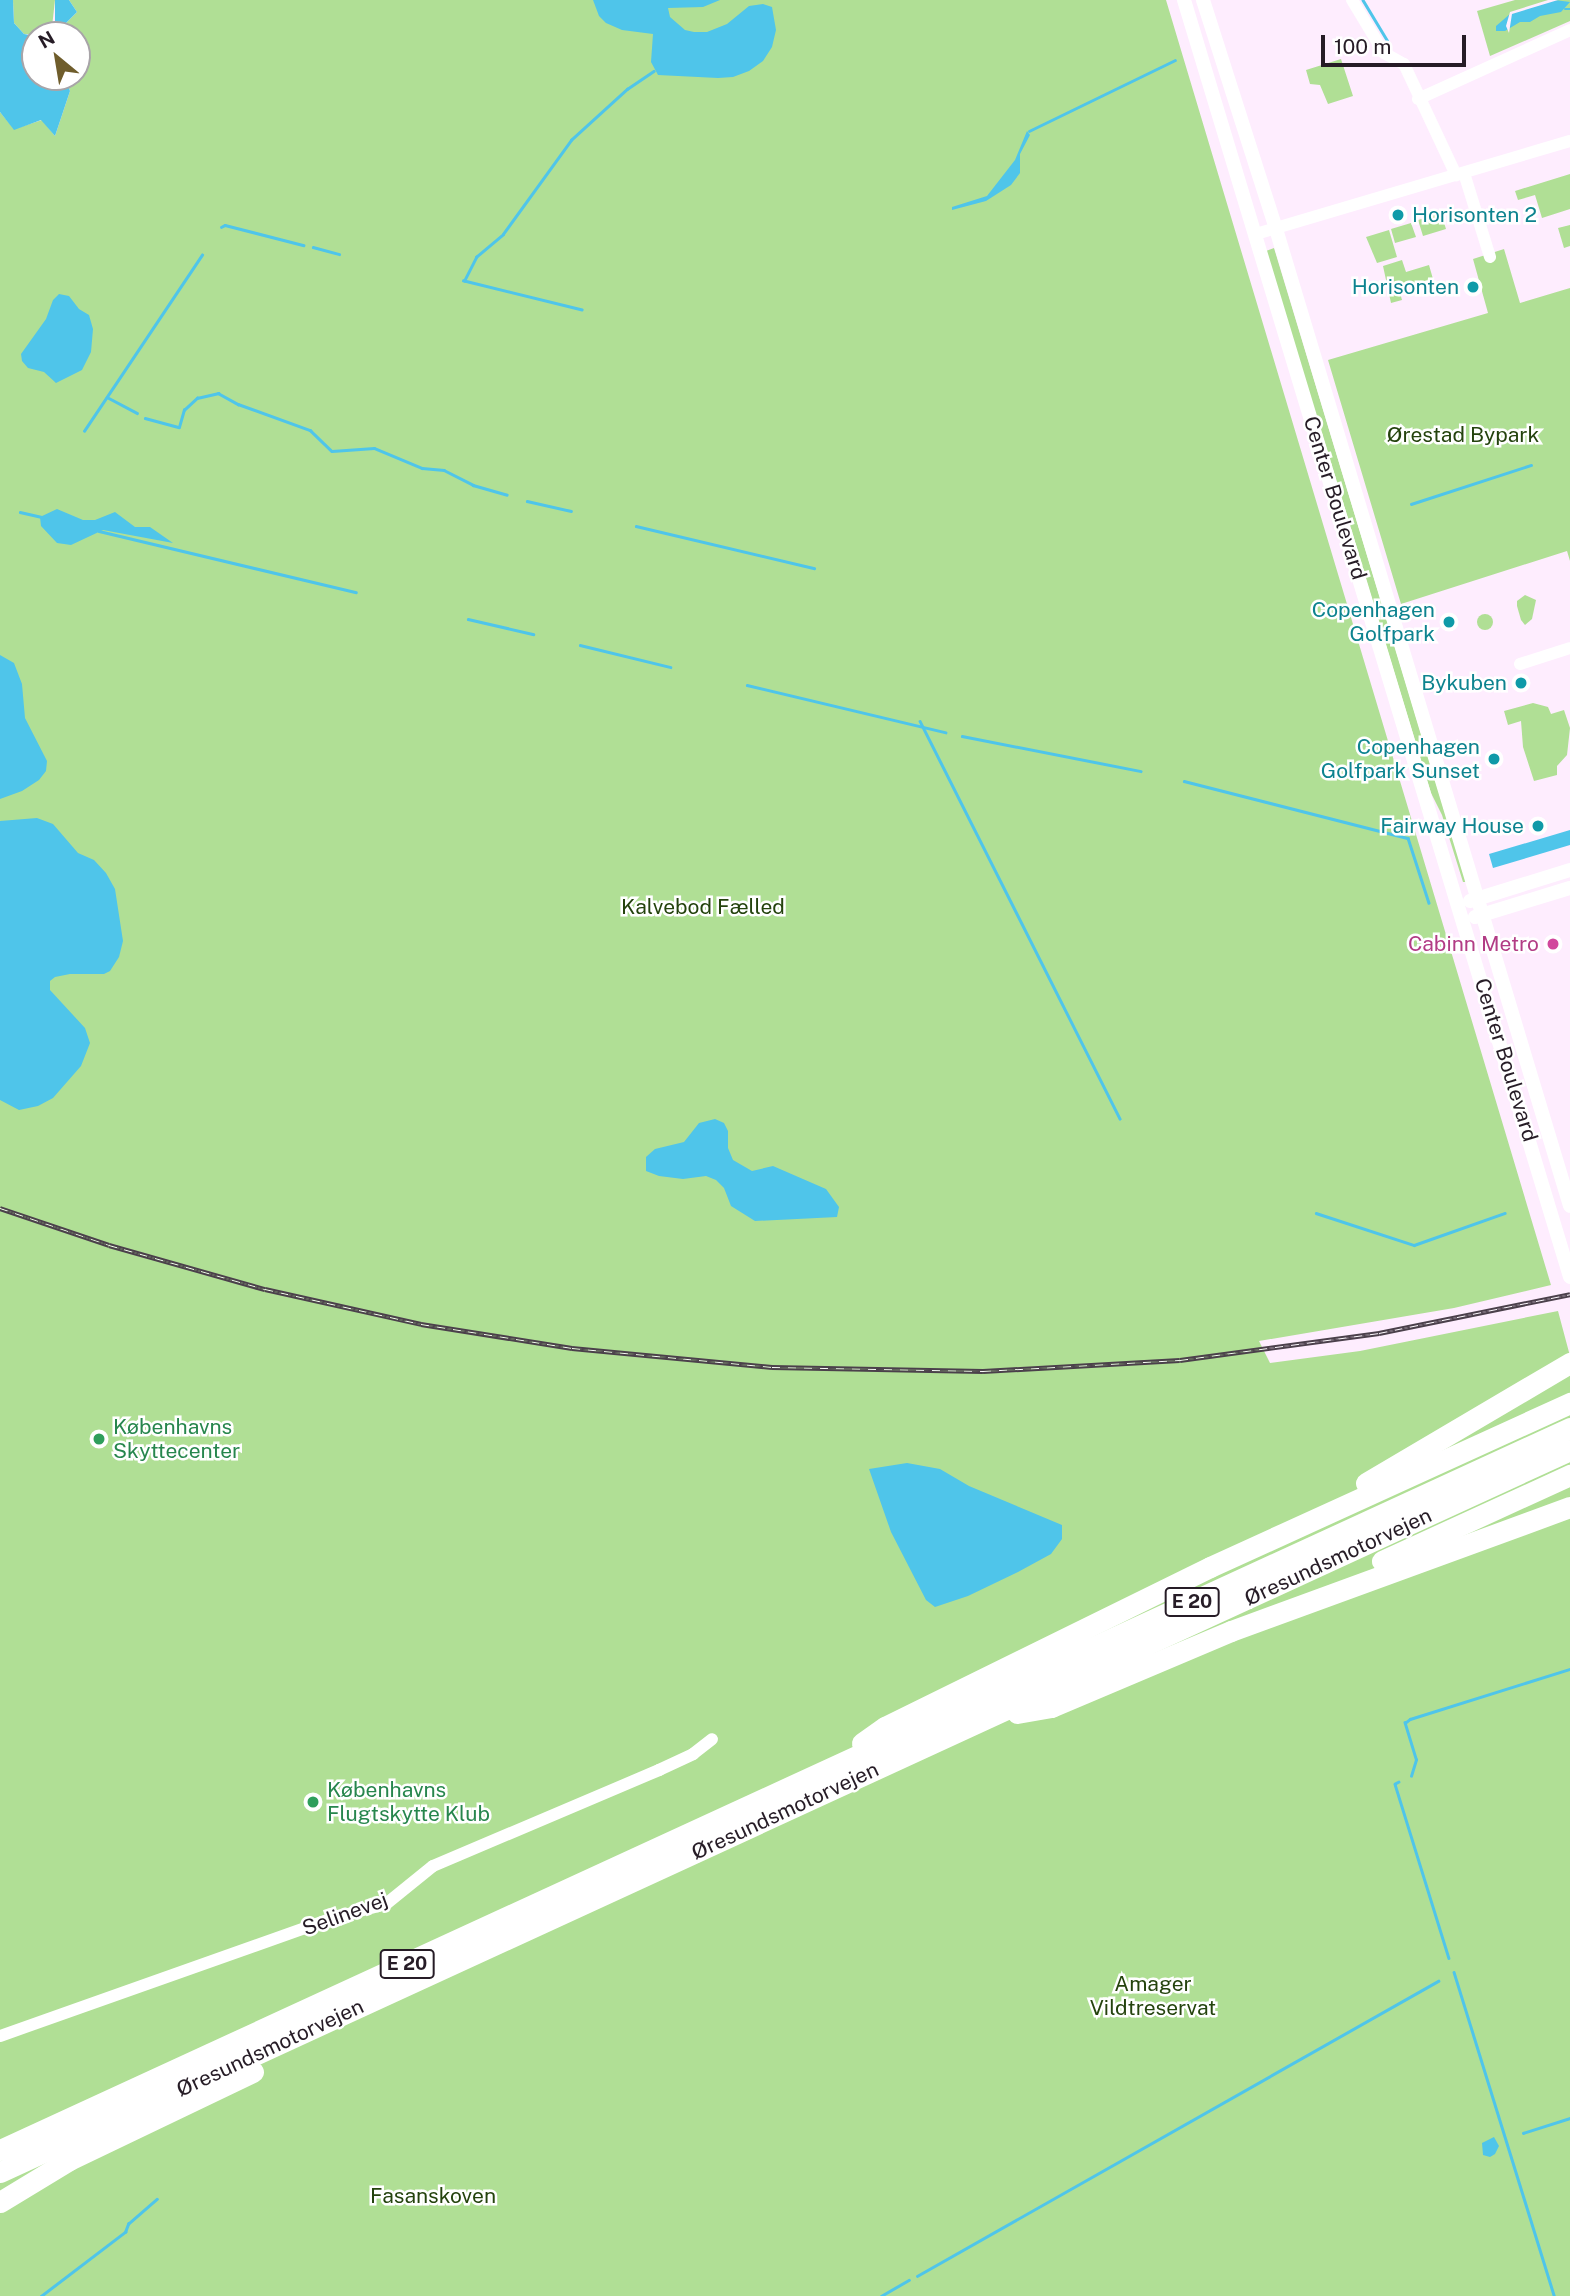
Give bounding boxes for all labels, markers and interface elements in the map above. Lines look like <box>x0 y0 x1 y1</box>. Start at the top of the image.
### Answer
north arrow <box>21 21 91 91</box>
scale bar <box>1325 21 1470 65</box>
text: N <box>35 26 58 53</box>
text: 100 m <box>1334 34 1391 59</box>
place label: Horisonten 2 <box>1412 202 1537 228</box>
marker: Horisonten 2 <box>1390 207 1406 223</box>
place label: Horisonten <box>1352 274 1459 300</box>
marker: Horisonten <box>1465 279 1481 295</box>
street label: Center Boulevard <box>1298 413 1372 583</box>
park label: Ørestad Bypark <box>1387 422 1539 448</box>
place label: Copenhagen Golfpark <box>1312 597 1435 647</box>
marker: Copenhagen Golfpark <box>1441 614 1457 630</box>
place label: Bykuben <box>1421 670 1507 696</box>
marker: Bykuben <box>1513 675 1529 691</box>
place label: Copenhagen Golfpark Sunset <box>1321 734 1480 784</box>
marker: Copenhagen Golfpark Sunset <box>1486 751 1502 767</box>
place label: Fairway House <box>1380 813 1524 839</box>
marker: Fairway House <box>1530 818 1546 834</box>
park label: Kalvebod Fælled <box>621 894 785 920</box>
place label: Cabinn Metro <box>1408 931 1539 957</box>
marker: Cabinn Metro <box>1545 936 1561 952</box>
street label: Center Boulevard <box>1469 975 1543 1145</box>
place label: Københavns Skyttecenter <box>113 1414 240 1464</box>
marker: Københavns Skyttecenter <box>91 1431 107 1447</box>
street label: Øresundsmotorvejen <box>1240 1503 1436 1611</box>
road number: E 20 <box>1164 1586 1220 1618</box>
street label: Øresundsmotorvejen <box>687 1757 883 1865</box>
place label: Københavns Flugtskytte Klub <box>327 1777 490 1827</box>
marker: Københavns Flugtskytte Klub <box>305 1794 321 1810</box>
street label: Selinevej <box>299 1887 391 1941</box>
road number: E 20 <box>379 1948 435 1980</box>
park label: Amager Vildtreservat <box>1090 1971 1216 2021</box>
street label: Øresundsmotorvejen <box>172 1994 368 2102</box>
park label: Fasanskoven <box>370 2183 496 2209</box>

